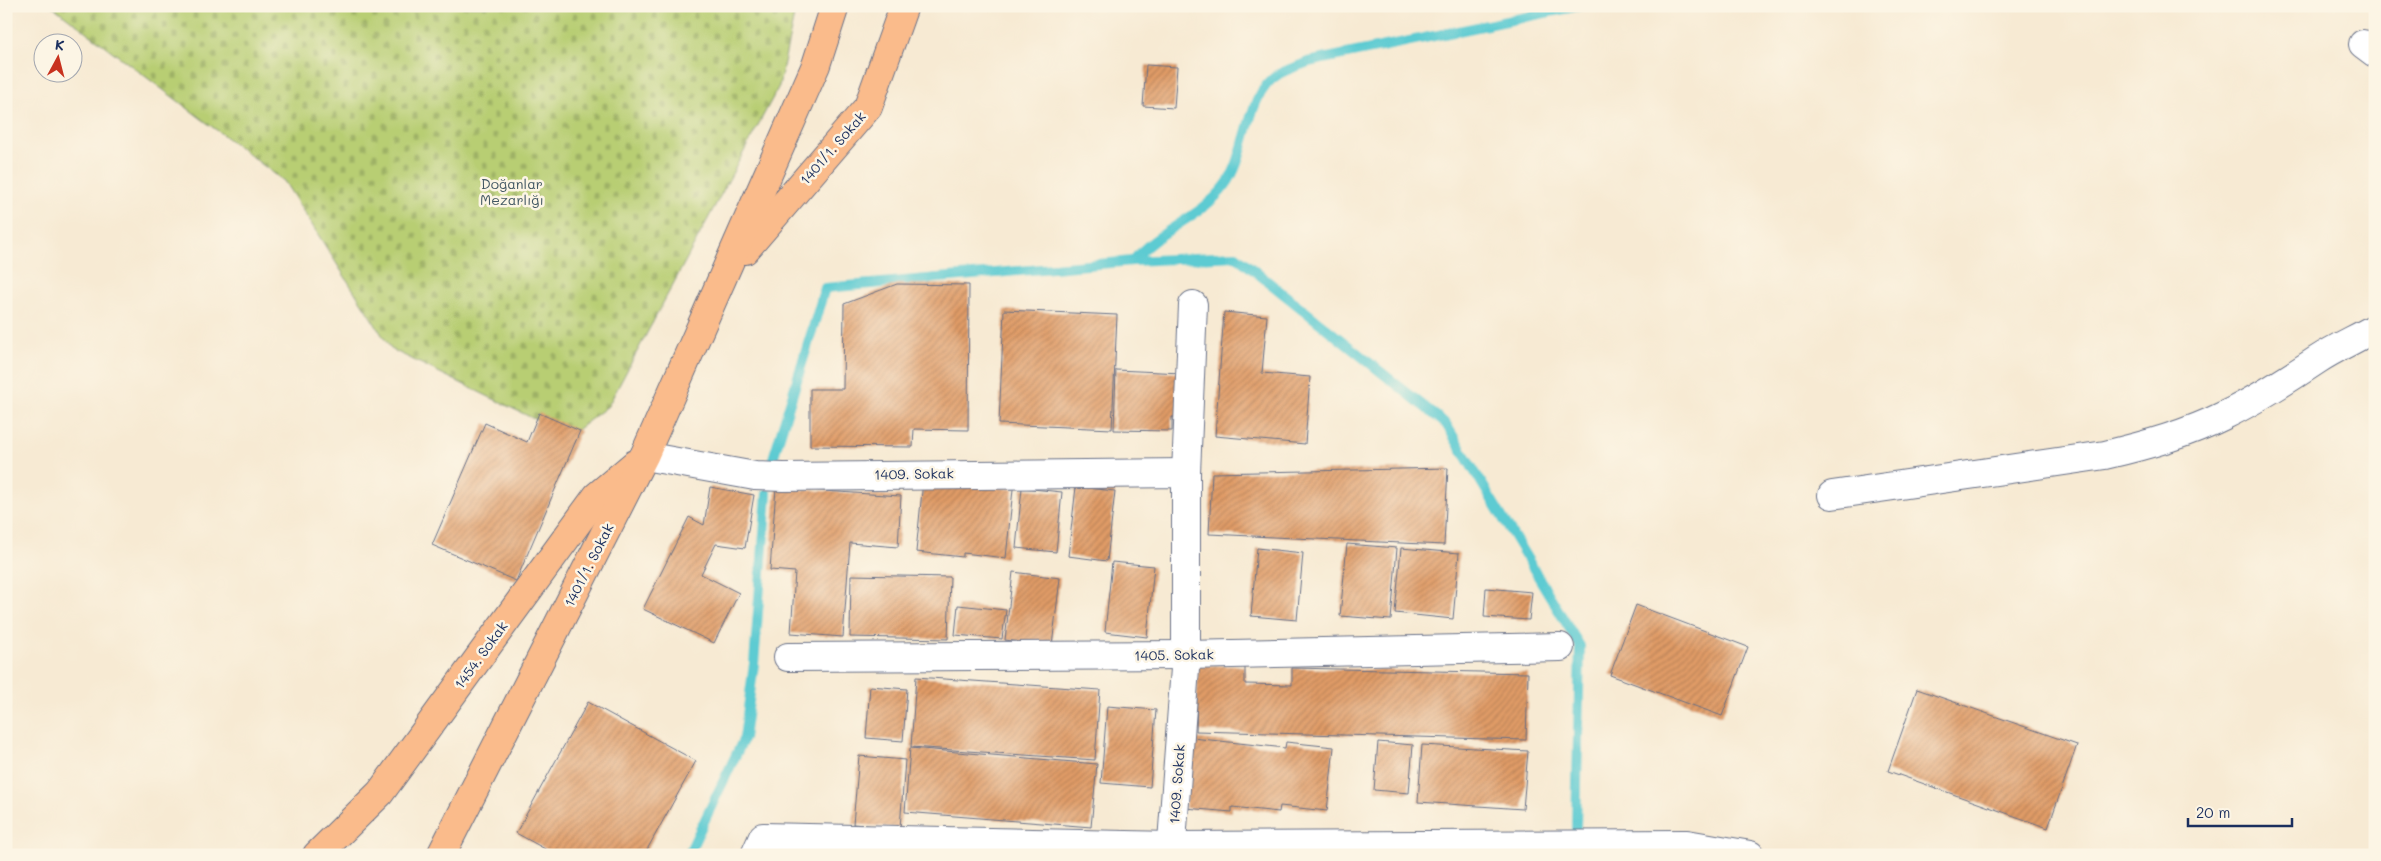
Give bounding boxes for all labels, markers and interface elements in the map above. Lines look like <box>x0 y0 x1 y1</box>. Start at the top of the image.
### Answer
north arrow <box>32 32 82 82</box>
text: K <box>54 35 65 55</box>
street label: 1401/1. Sokak <box>795 107 870 188</box>
park label: Doğanlar Mezarlığı <box>480 174 544 209</box>
street label: 1409. Sokak <box>874 463 954 484</box>
street label: 1401/1. Sokak <box>559 520 618 610</box>
street label: 1454. Sokak <box>450 617 512 692</box>
street label: 1405. Sokak <box>1134 644 1214 665</box>
street label: 1409. Sokak <box>1164 744 1189 824</box>
scale bar <box>2188 796 2292 828</box>
text: 20 m <box>2196 802 2230 822</box>

